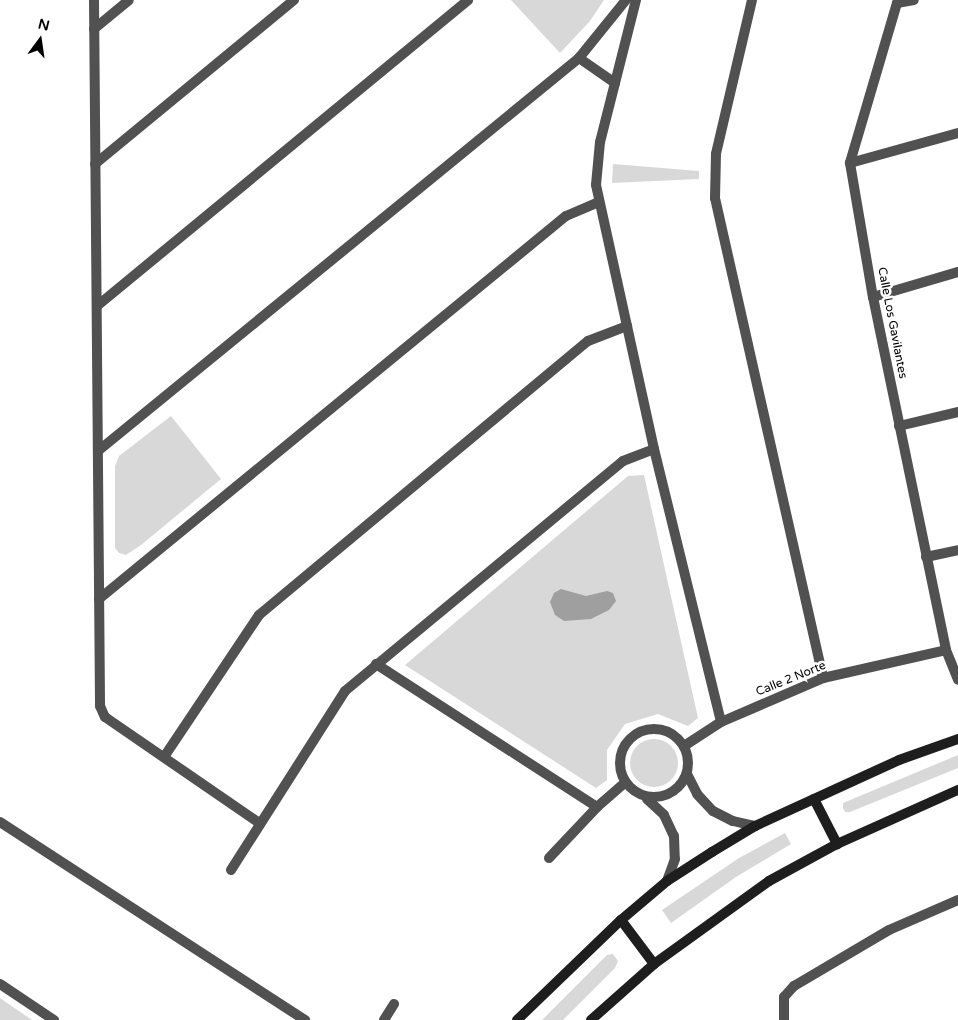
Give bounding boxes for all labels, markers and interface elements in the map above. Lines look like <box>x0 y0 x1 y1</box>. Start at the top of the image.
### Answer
north arrow <box>15 15 65 65</box>
text: N <box>36 15 51 35</box>
street label: Calle Los Gavilantes <box>874 266 910 380</box>
street label: Calle 2 Norte <box>754 658 828 700</box>

